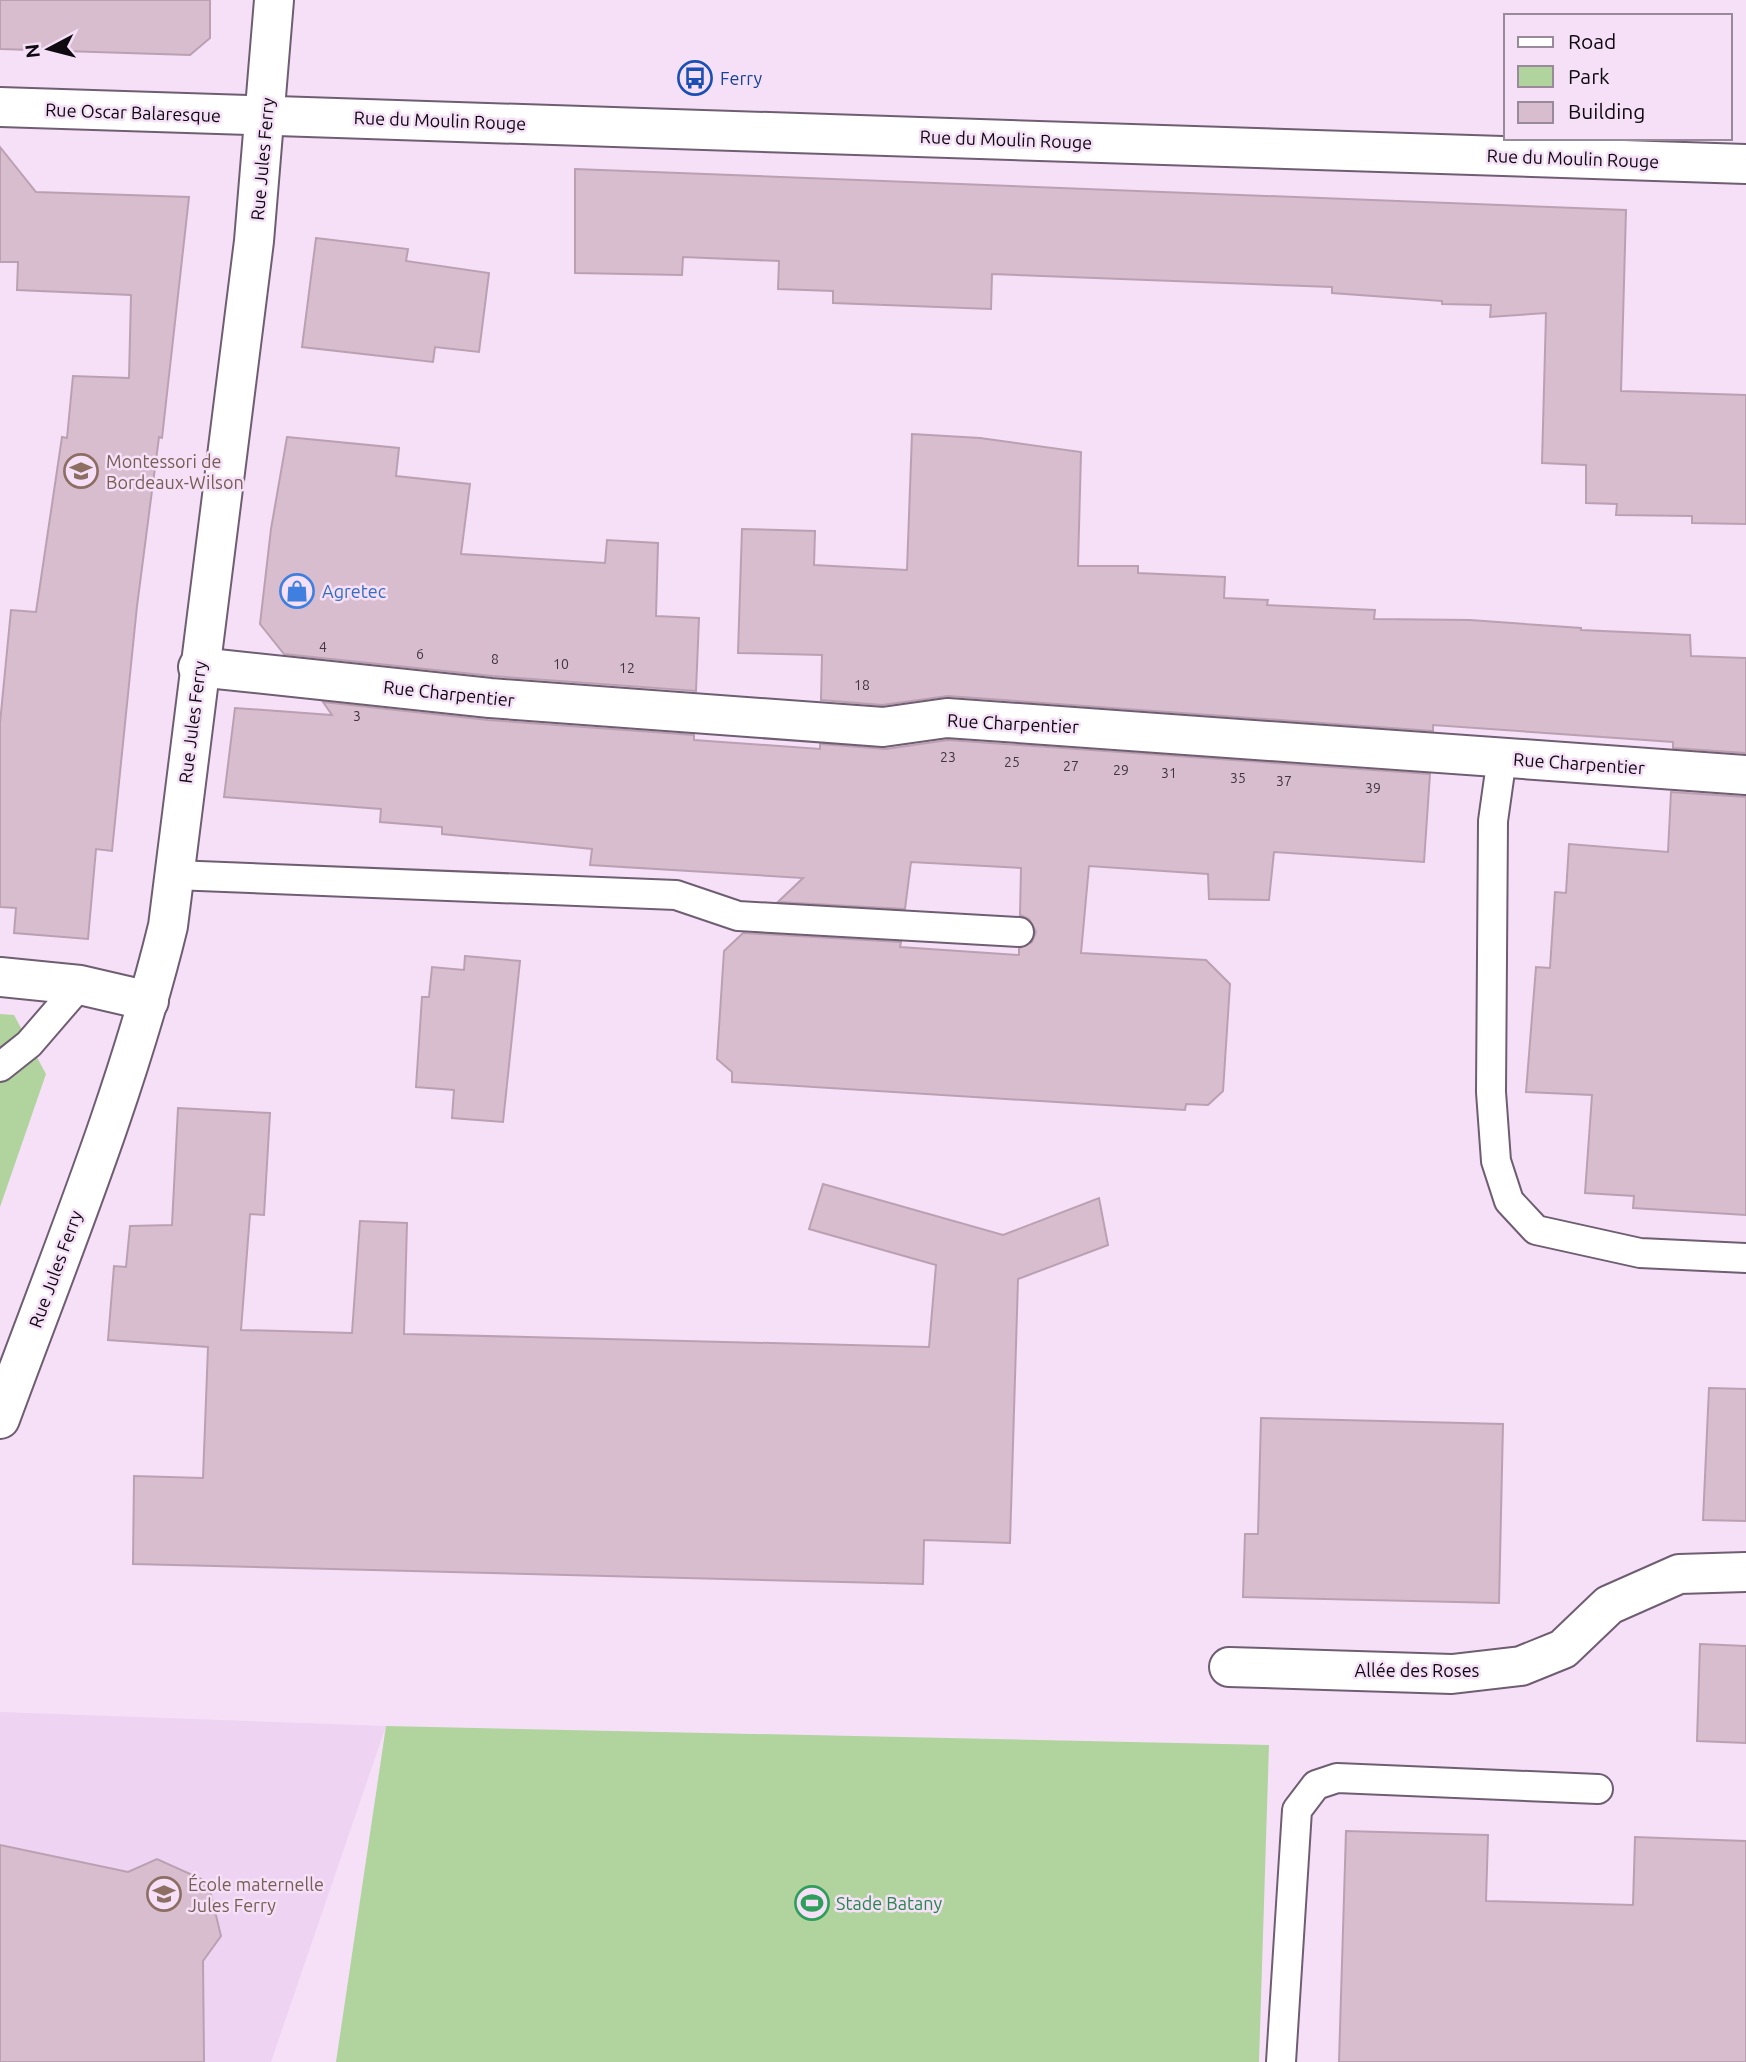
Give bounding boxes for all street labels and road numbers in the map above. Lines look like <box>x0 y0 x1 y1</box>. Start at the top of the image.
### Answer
street label: Rue Jules Ferry <box>247 96 277 221</box>
street label: Rue Oscar Balaresque <box>45 99 221 125</box>
street label: Rue du Moulin Rouge <box>353 107 527 133</box>
street label: Rue du Moulin Rouge <box>919 126 1093 152</box>
street label: Rue du Moulin Rouge <box>1486 145 1660 171</box>
street label: Rue Jules Ferry <box>175 659 209 784</box>
street label: Rue Charpentier <box>382 676 516 710</box>
street label: Rue Charpentier <box>947 710 1080 736</box>
street label: Rue Charpentier <box>1513 748 1646 778</box>
street label: Rue Jules Ferry <box>25 1207 86 1330</box>
street label: Allée des Roses <box>1355 1660 1480 1680</box>

